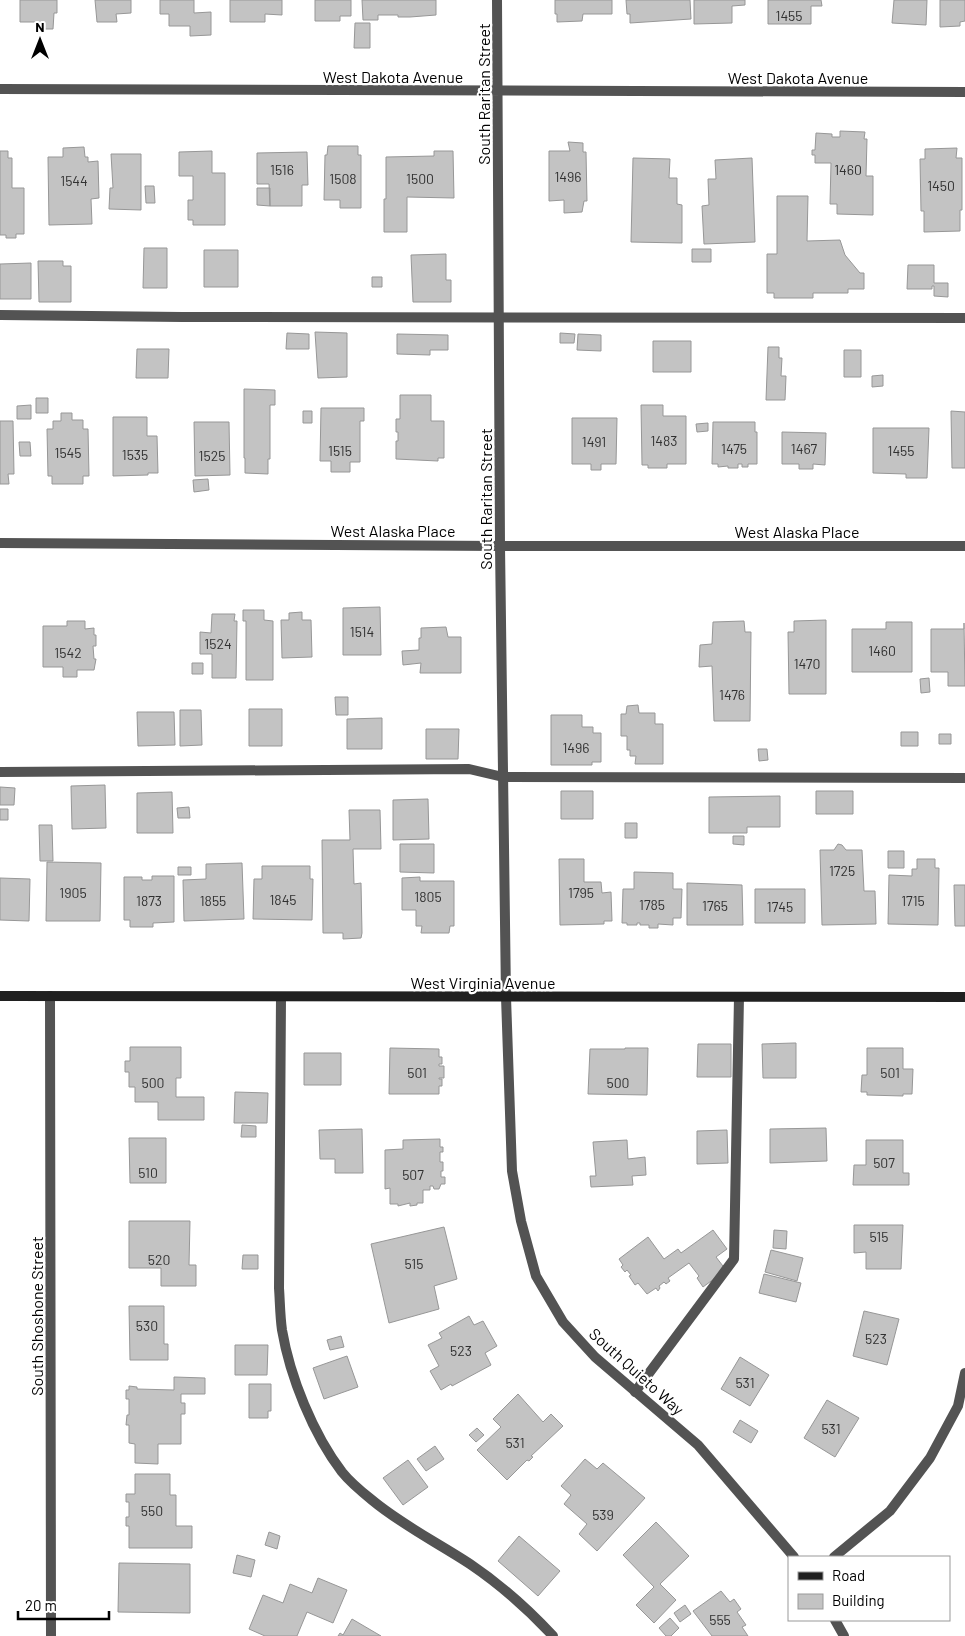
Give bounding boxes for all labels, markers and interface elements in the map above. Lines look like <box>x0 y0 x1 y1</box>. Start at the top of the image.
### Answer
house number: 1455 <box>775 7 803 24</box>
north arrow <box>15 15 65 65</box>
text: N <box>35 18 45 35</box>
street label: South Raritan Street <box>474 23 493 165</box>
street label: West Dakota Avenue <box>323 67 463 86</box>
street label: West Dakota Avenue <box>728 68 868 87</box>
house number: 1516 <box>270 161 294 178</box>
house number: 1460 <box>834 161 862 178</box>
house number: 1496 <box>554 168 582 185</box>
house number: 1508 <box>329 170 357 187</box>
house number: 1500 <box>406 170 434 187</box>
house number: 1544 <box>60 172 88 189</box>
house number: 1450 <box>927 177 955 194</box>
street label: South Raritan Street <box>476 428 495 570</box>
house number: 1483 <box>650 432 678 449</box>
house number: 1491 <box>582 433 606 450</box>
house number: 1475 <box>721 440 747 457</box>
house number: 1467 <box>791 440 818 457</box>
house number: 1515 <box>328 442 352 459</box>
house number: 1455 <box>887 442 915 459</box>
house number: 1545 <box>54 444 82 461</box>
house number: 1535 <box>122 446 148 463</box>
house number: 1525 <box>199 447 225 464</box>
street label: West Alaska Place <box>331 521 456 540</box>
street label: West Alaska Place <box>735 522 860 541</box>
house number: 1514 <box>350 623 374 640</box>
house number: 1524 <box>204 635 232 652</box>
house number: 1460 <box>868 642 896 659</box>
house number: 1542 <box>54 644 82 661</box>
house number: 1470 <box>794 655 820 672</box>
house number: 1476 <box>719 686 745 703</box>
house number: 1496 <box>562 739 590 756</box>
house number: 1725 <box>829 862 855 879</box>
house number: 1905 <box>59 884 87 901</box>
house number: 1795 <box>568 884 594 901</box>
house number: 1805 <box>414 888 442 905</box>
house number: 1845 <box>269 891 297 908</box>
house number: 1873 <box>136 892 162 909</box>
house number: 1855 <box>200 892 226 909</box>
house number: 1715 <box>901 892 925 909</box>
house number: 1785 <box>639 896 665 913</box>
house number: 1765 <box>702 897 728 914</box>
house number: 1745 <box>767 898 793 915</box>
street label: West Virginia Avenue <box>410 973 556 992</box>
house number: 501 <box>407 1064 427 1081</box>
house number: 501 <box>880 1064 900 1081</box>
house number: 500 <box>141 1074 165 1091</box>
house number: 500 <box>606 1074 630 1091</box>
house number: 507 <box>873 1154 895 1171</box>
house number: 510 <box>138 1164 158 1181</box>
house number: 507 <box>402 1166 424 1183</box>
house number: 515 <box>870 1228 888 1245</box>
street label: South Shoshone Street <box>27 1236 46 1396</box>
house number: 520 <box>148 1251 170 1268</box>
house number: 515 <box>405 1255 423 1272</box>
house number: 530 <box>136 1317 158 1334</box>
street label: South Quieto Way <box>586 1324 689 1419</box>
house number: 523 <box>865 1330 887 1347</box>
house number: 523 <box>450 1342 472 1359</box>
house number: 531 <box>735 1374 755 1391</box>
house number: 531 <box>821 1420 841 1437</box>
house number: 531 <box>505 1434 525 1451</box>
house number: 550 <box>141 1502 163 1519</box>
house number: 539 <box>592 1506 614 1523</box>
legend <box>788 1556 950 1621</box>
text: Road <box>832 1566 865 1584</box>
scale bar <box>18 1588 109 1620</box>
text: Building <box>832 1591 885 1609</box>
text: 20 m <box>25 1596 57 1614</box>
house number: 555 <box>709 1611 731 1628</box>

